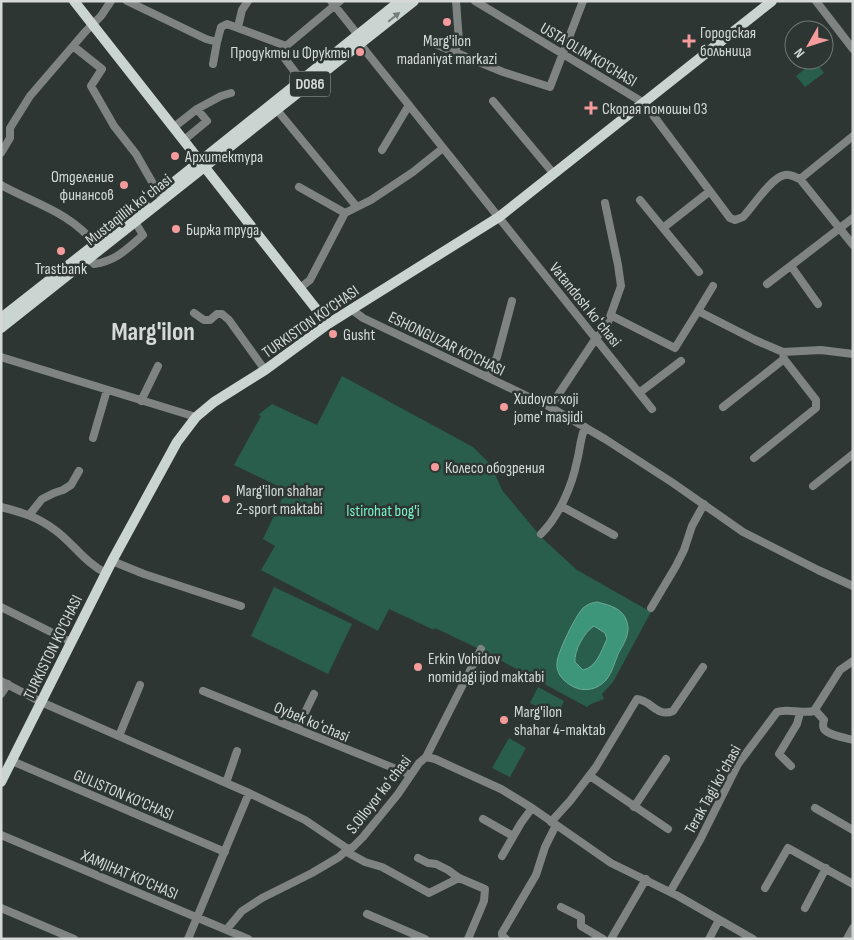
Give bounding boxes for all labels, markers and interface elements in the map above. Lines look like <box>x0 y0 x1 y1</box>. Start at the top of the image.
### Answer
one-way arrow <box>387 12 400 23</box>
marker: Marg'ilon madaniyat markazi <box>441 16 453 28</box>
street label: USTA OLIM KO'CHASI <box>537 19 640 92</box>
north arrow <box>784 20 834 70</box>
place label: Городская больница <box>700 24 756 61</box>
place label: Marg'ilon madaniyat markazi <box>397 32 497 69</box>
marker: Городская больница <box>682 34 696 48</box>
place label: Продукты и Фрукты <box>230 44 350 63</box>
text: N <box>790 45 808 61</box>
marker: Продукты и Фрукты <box>354 46 366 58</box>
road number: D086 <box>290 72 330 96</box>
place label: Скорая помошы 03 <box>602 100 707 119</box>
marker: Скорая помошы 03 <box>584 101 598 115</box>
place label: Архитектура <box>184 148 263 167</box>
marker: Архитектура <box>169 150 181 162</box>
place label: Отделение финансов <box>51 168 114 205</box>
street label: Mustaqillik koʻchasi <box>82 170 176 250</box>
marker: Отделение финансов <box>118 179 130 191</box>
place label: Биржа труда <box>186 221 259 240</box>
marker: Биржа труда <box>170 223 182 235</box>
marker: Trastbank <box>55 245 67 257</box>
street label: Vatandosh koʻchasi <box>545 259 625 351</box>
place label: Trastbank <box>35 260 87 279</box>
street label: TURKISTON KO’CHASI <box>259 282 363 363</box>
street label: ESHONGUZAR KO'CHASI <box>385 308 508 381</box>
district label: Marg'ilon <box>111 317 195 348</box>
place label: Gusht <box>343 326 375 345</box>
marker: Gusht <box>327 328 339 340</box>
place label: Xudoyor xoji jome' masjidi <box>513 390 583 427</box>
marker: Xudoyor xoji jome' masjidi <box>498 401 510 413</box>
place label: Колесо обозрения <box>445 459 545 478</box>
marker: Колесо обозрения <box>429 461 441 473</box>
place label: Marg'ilon shahar 2-sport maktabi <box>236 482 323 519</box>
marker: Marg'ilon shahar 2-sport maktabi <box>220 493 232 505</box>
park label: Istirohat bog'i <box>346 502 420 521</box>
street label: TURKISTON KO’CHASI <box>20 592 87 703</box>
place label: Erkin Vohidov nomidagi ijod maktabi <box>428 650 544 687</box>
marker: Erkin Vohidov nomidagi ijod maktabi <box>412 661 424 673</box>
street label: Oybek koʻchasi <box>271 698 352 747</box>
place label: Marg'ilon shahar 4-maktab <box>514 703 606 740</box>
marker: Marg'ilon shahar 4-maktab <box>498 714 510 726</box>
street label: Terak Tagi koʻchasi <box>681 742 746 838</box>
street label: S.Olloyor koʻchasi <box>343 752 416 838</box>
street label: GULISTON KO'CHASI <box>71 766 176 825</box>
street label: XAMJIHAT KO'CHASI <box>77 846 181 904</box>

